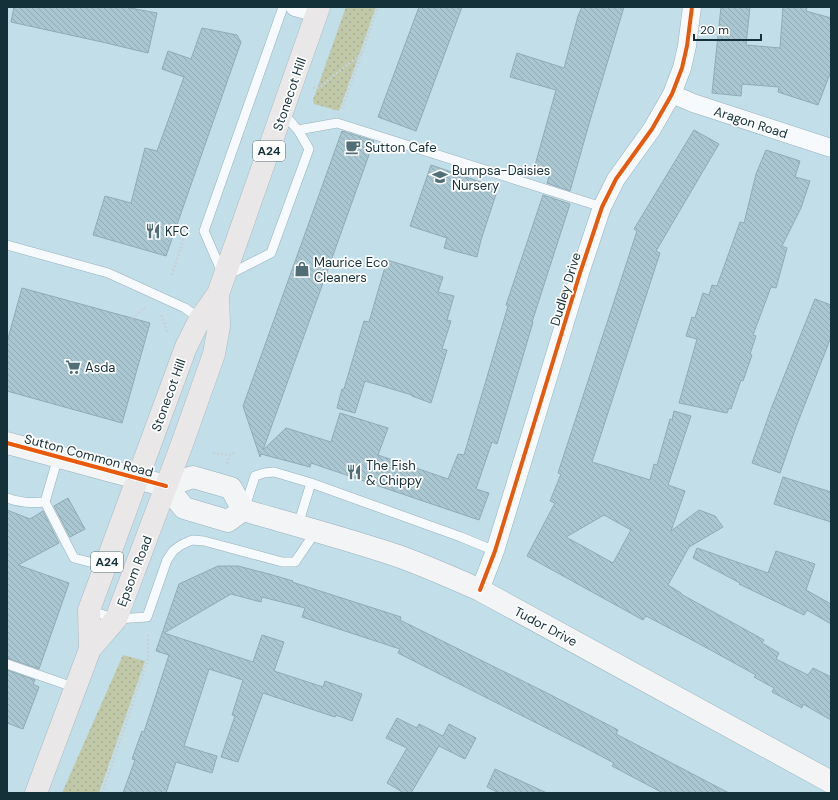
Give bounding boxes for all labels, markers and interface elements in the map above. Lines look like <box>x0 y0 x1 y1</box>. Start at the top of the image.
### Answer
scale bar <box>694 16 761 42</box>
text: 20 m <box>700 22 729 38</box>
street label: Stonecot Hill <box>269 55 310 133</box>
street label: Aragon Road <box>712 103 790 142</box>
cafe icon: Sutton Cafe <box>344 138 362 156</box>
place label: Sutton Cafe <box>365 139 437 156</box>
road number: A24 <box>253 141 285 161</box>
place label: Bumpsa-Daisies Nursery <box>452 162 550 194</box>
school or university icon: Bumpsa-Daisies Nursery <box>431 168 449 186</box>
restaurant icon: KFC <box>144 222 162 240</box>
place label: KFC <box>165 223 189 240</box>
street label: Dudley Drive <box>546 250 585 328</box>
place label: Maurice Eco Cleaners <box>314 254 388 286</box>
shop icon: Maurice Eco Cleaners <box>293 260 311 278</box>
street label: Stonecot Hill <box>147 356 189 434</box>
supermarket icon: Asda <box>64 358 82 376</box>
place label: Asda <box>85 359 115 376</box>
street label: Sutton Common Road <box>23 430 155 481</box>
place label: The Fish & Chippy <box>366 457 422 489</box>
restaurant icon: The Fish & Chippy <box>345 463 363 481</box>
street label: Epsom Road <box>113 533 156 609</box>
road number: A24 <box>91 552 123 572</box>
street label: Tudor Drive <box>511 603 580 650</box>

